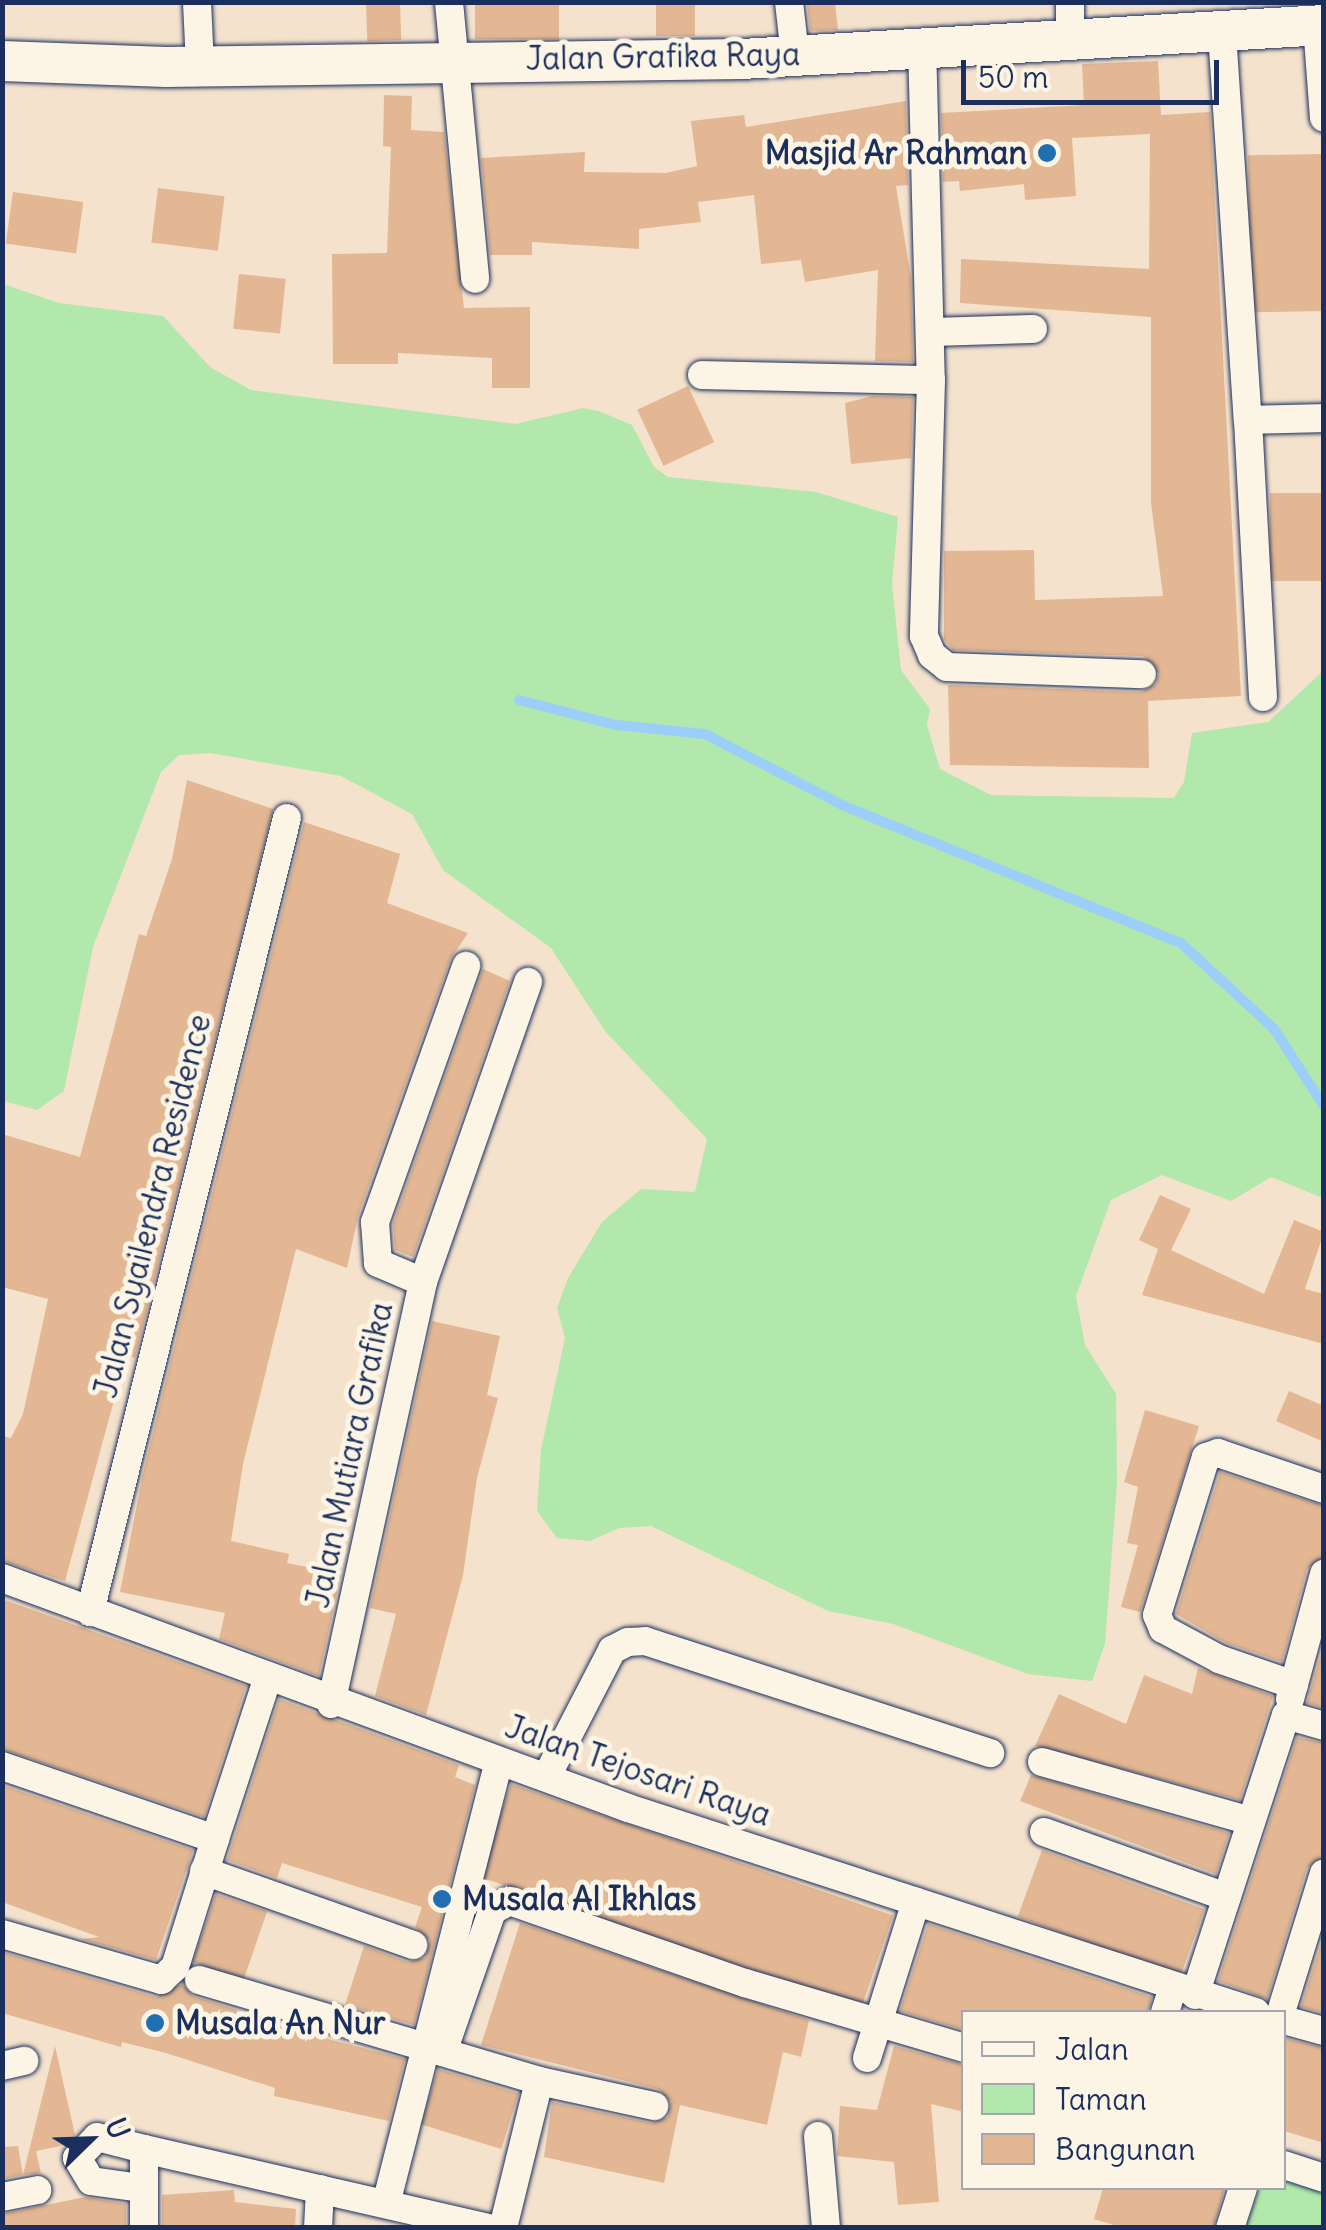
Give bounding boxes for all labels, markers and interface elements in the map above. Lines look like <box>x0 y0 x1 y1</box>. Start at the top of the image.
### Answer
street label: Jalan Grafika Raya <box>525 35 801 79</box>
scale bar <box>966 40 1224 102</box>
text: 50 m <box>978 58 1048 96</box>
place label: Masjid Ar Rahman <box>765 134 1027 172</box>
marker: Masjid Ar Rahman <box>1036 142 1058 164</box>
street label: Jalan Syailendra Residence <box>87 1010 219 1402</box>
street label: Jalan Mutiara Grafika <box>299 1299 401 1611</box>
street label: Jalan Tejosari Raya <box>500 1708 776 1834</box>
place label: Musala Al Ikhlas <box>462 1880 696 1918</box>
marker: Musala Al Ikhlas <box>431 1888 453 1910</box>
place label: Musala An Nur <box>175 2004 386 2042</box>
legend <box>961 2010 1286 2190</box>
marker: Musala An Nur <box>144 2012 166 2034</box>
text: Jalan <box>1055 2030 1129 2068</box>
text: Taman <box>1055 2080 1147 2118</box>
north arrow <box>40 2090 140 2190</box>
text: U <box>97 2112 138 2144</box>
text: Bangunan <box>1055 2130 1195 2168</box>

